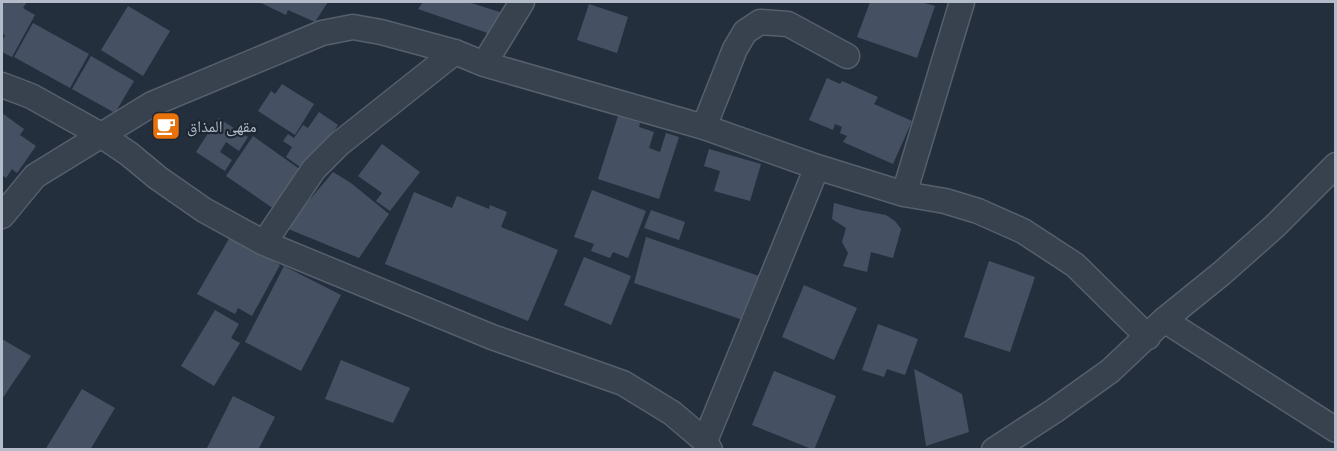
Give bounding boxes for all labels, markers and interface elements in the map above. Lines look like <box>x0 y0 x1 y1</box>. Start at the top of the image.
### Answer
cafe icon: مقهى المذاق <box>150 110 182 142</box>
place label: مقهى المذاق <box>187 114 257 138</box>

